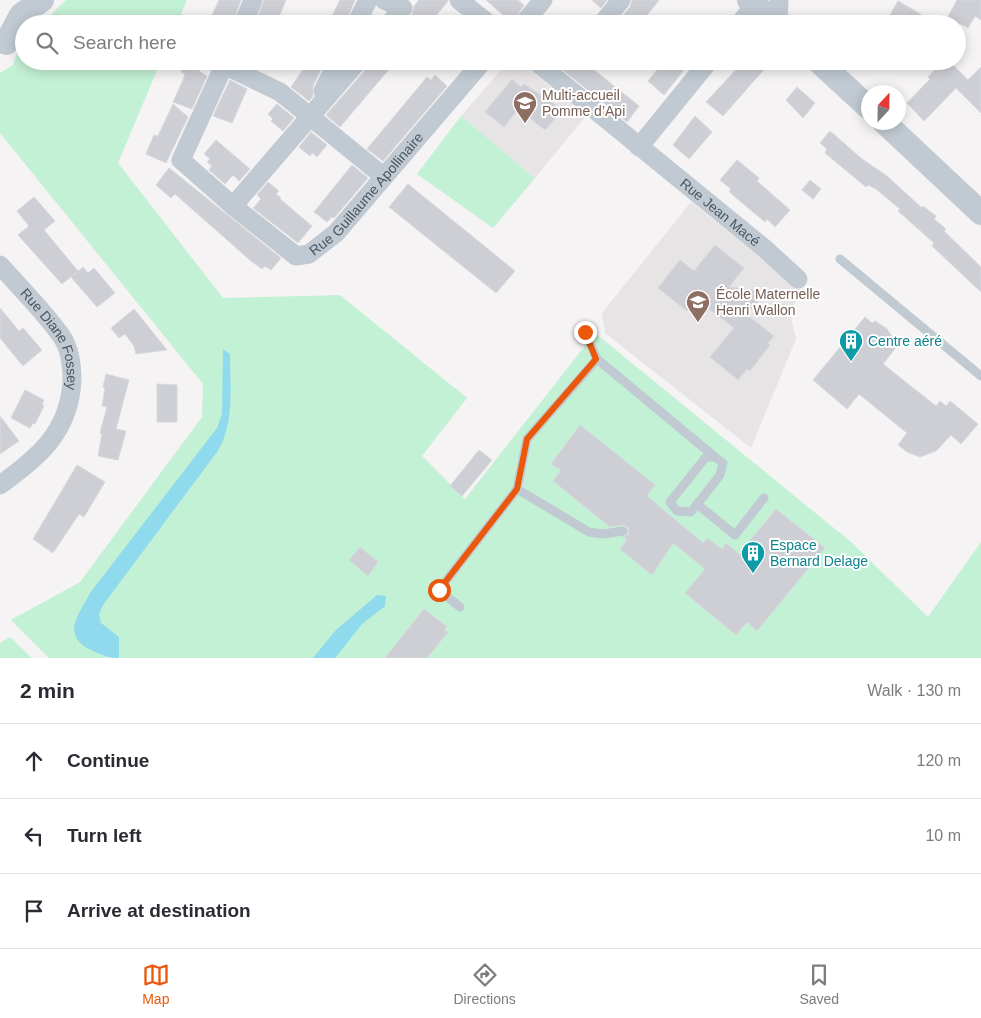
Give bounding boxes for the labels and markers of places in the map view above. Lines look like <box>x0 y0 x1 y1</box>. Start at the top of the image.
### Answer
place label: Multi-accueil Pomme d’Api <box>542 87 625 119</box>
school or university icon: Multi-accueil Pomme d’Api <box>512 90 538 124</box>
place label: École Maternelle Henri Wallon <box>716 286 820 318</box>
school or university icon: École Maternelle Henri Wallon <box>685 289 711 323</box>
building icon: Centre aéré <box>838 328 864 362</box>
place label: Centre aéré <box>868 333 942 349</box>
place label: Espace Bernard Delage <box>770 537 868 569</box>
building icon: Espace Bernard Delage <box>740 540 766 574</box>

